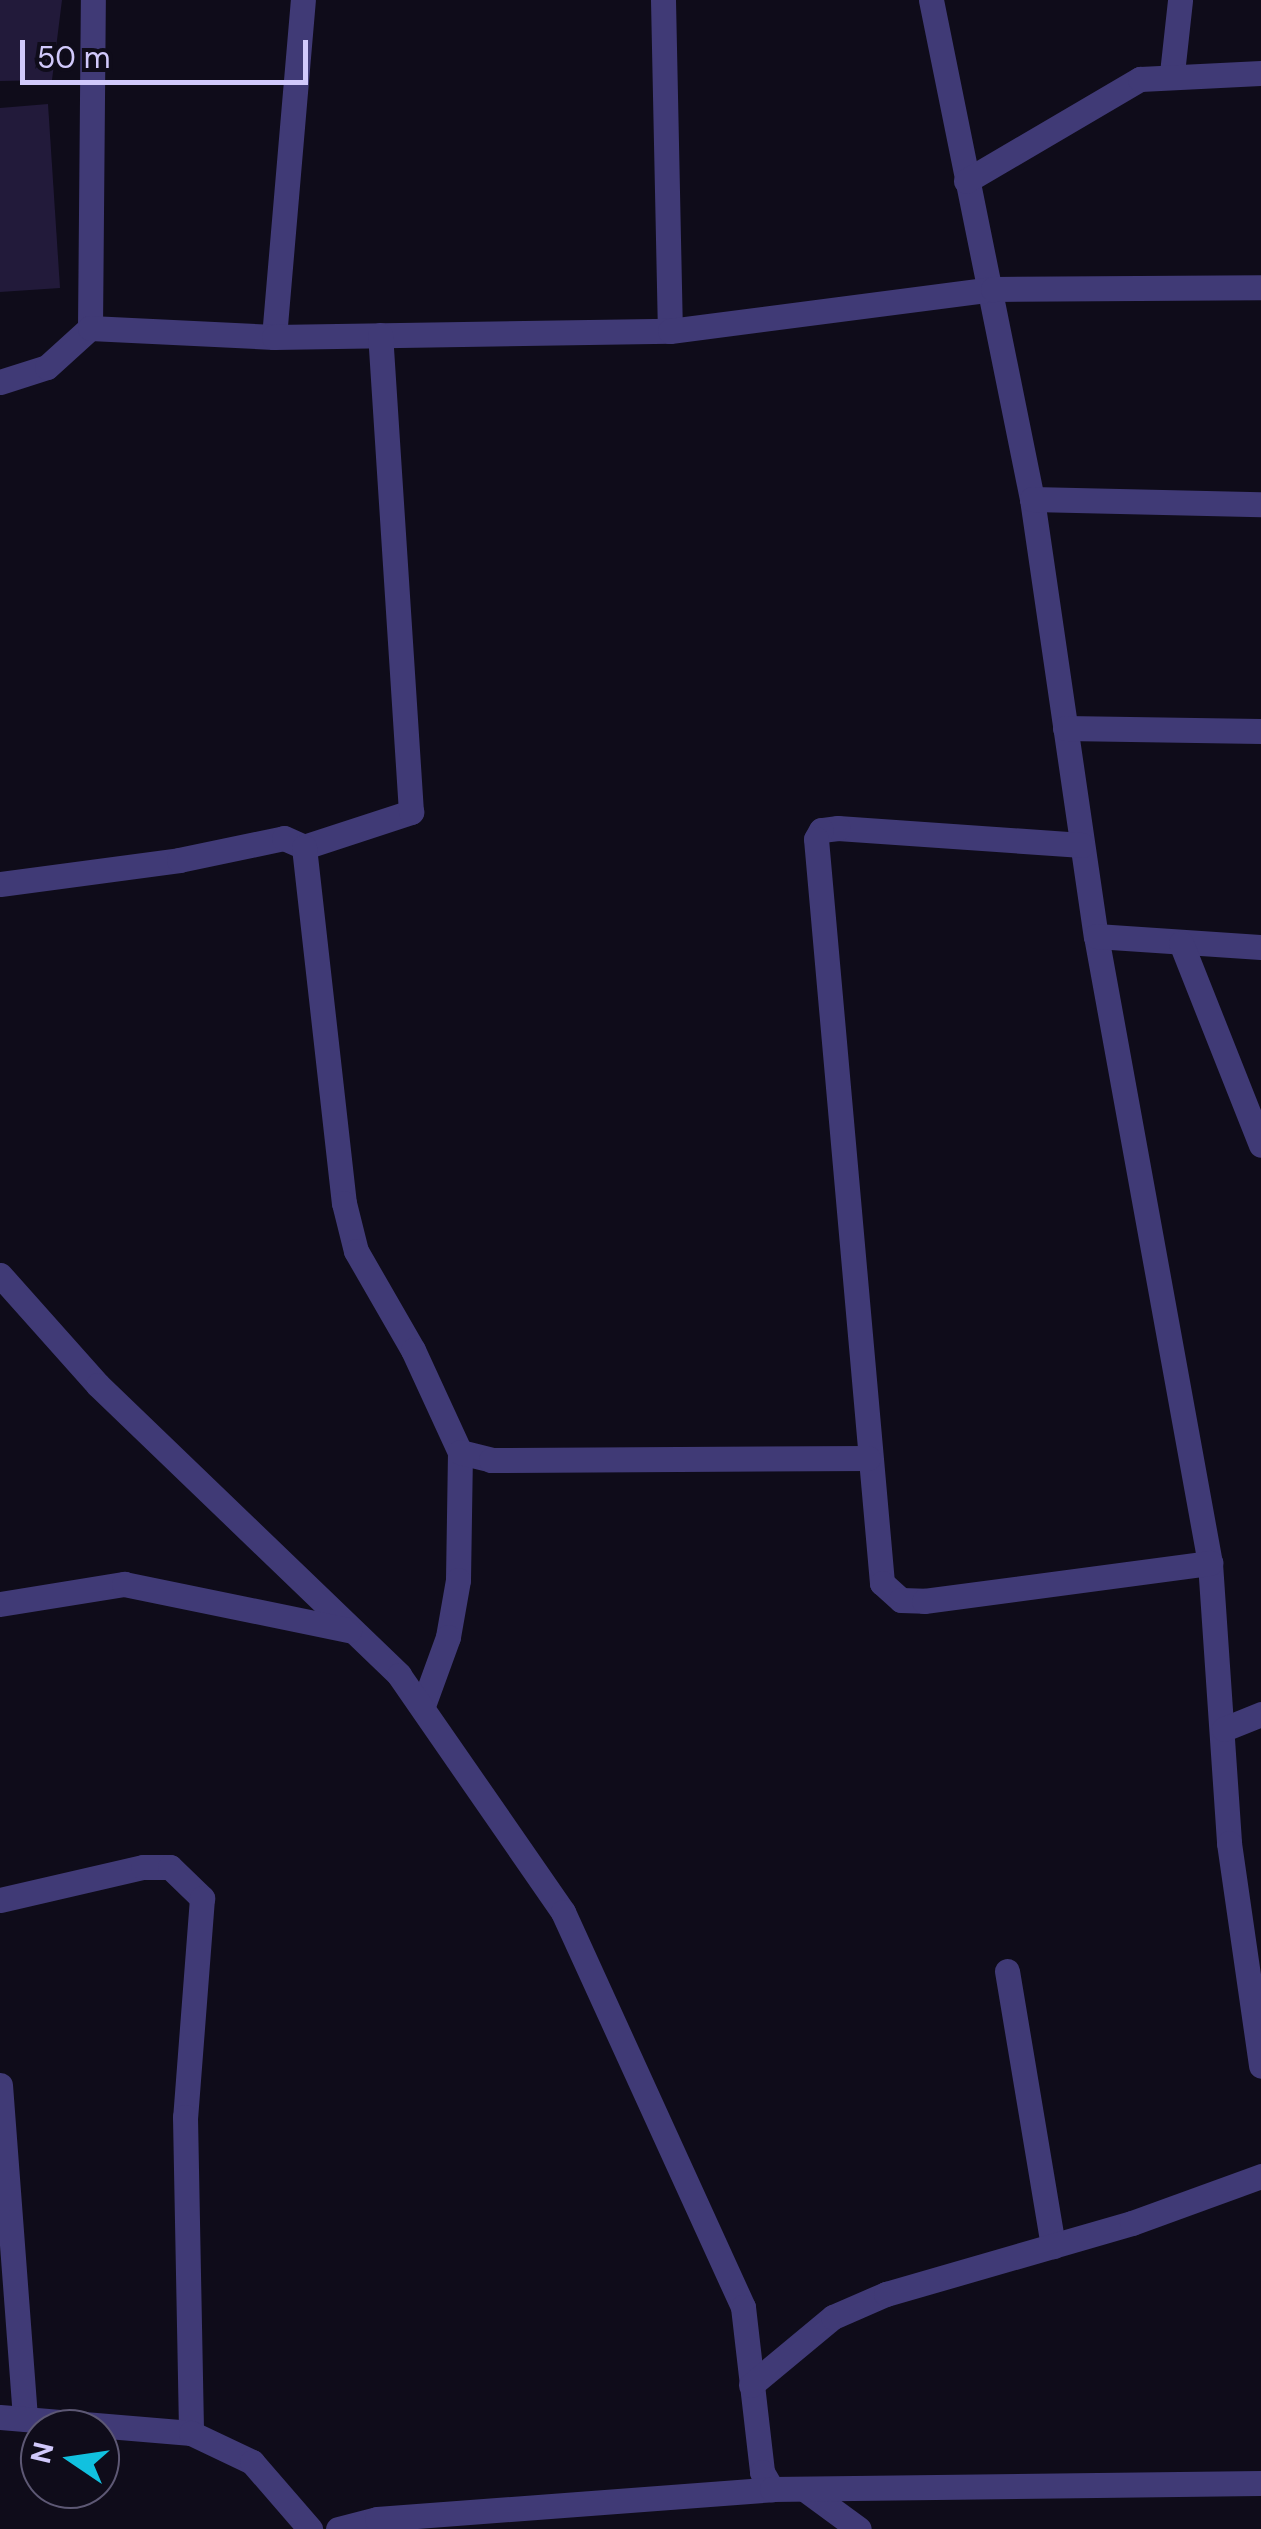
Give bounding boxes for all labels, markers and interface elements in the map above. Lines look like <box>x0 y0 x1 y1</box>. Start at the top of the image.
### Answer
scale bar <box>25 20 312 82</box>
text: 50 m <box>37 38 111 77</box>
north arrow <box>20 2409 120 2509</box>
text: N <box>22 2438 63 2467</box>

